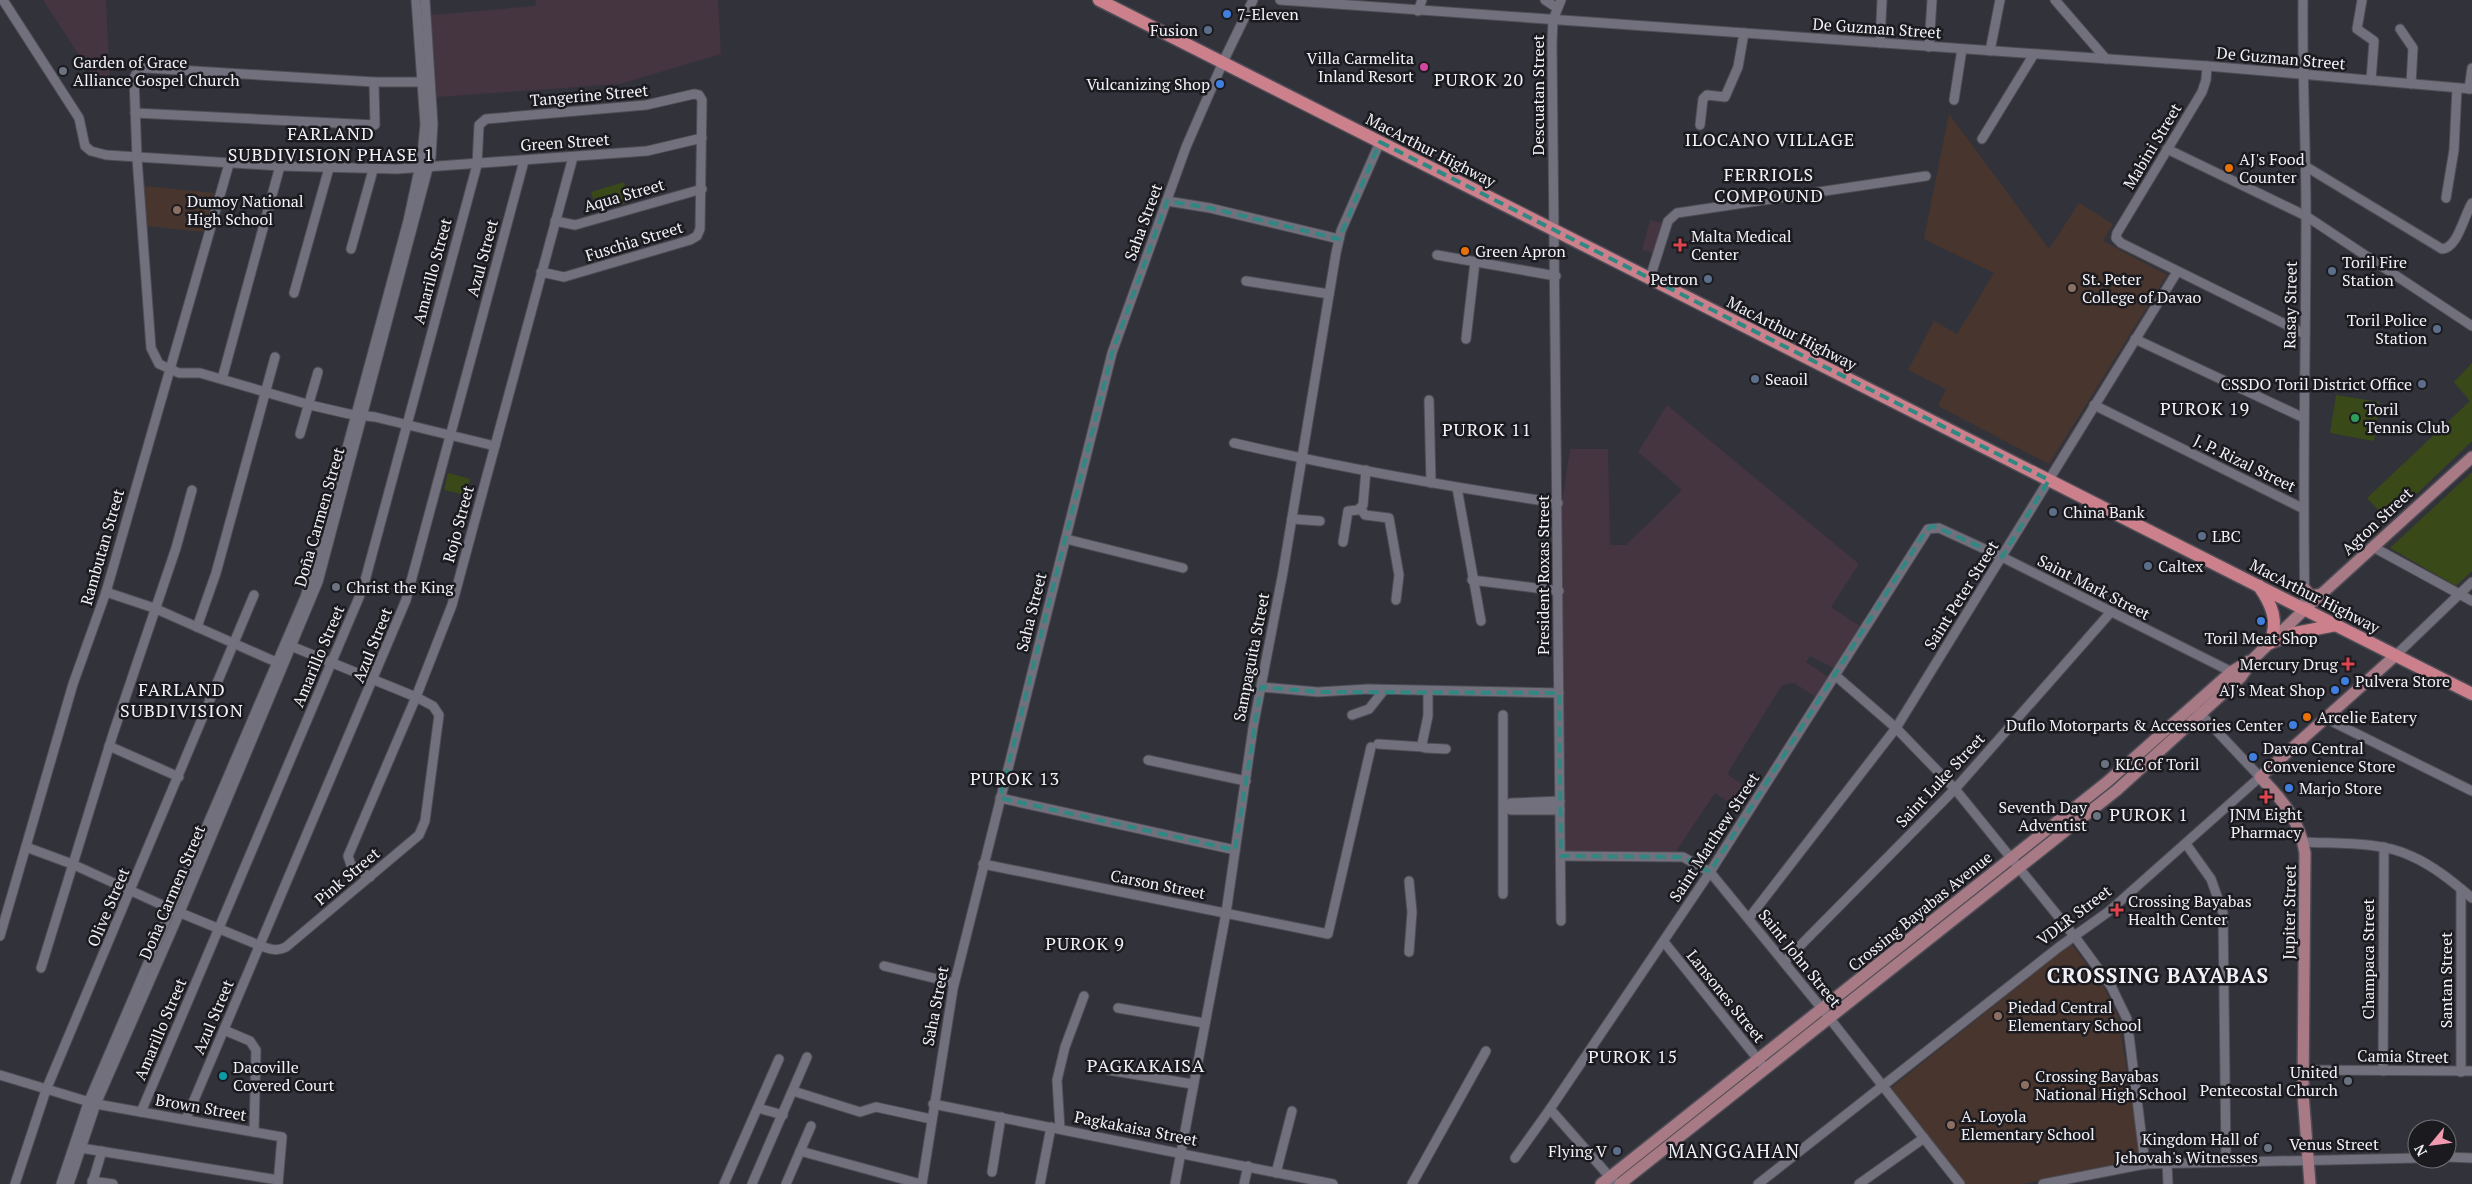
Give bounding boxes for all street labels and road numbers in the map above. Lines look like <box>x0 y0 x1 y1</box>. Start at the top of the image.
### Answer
street label: De Guzman Street <box>1812 13 1942 43</box>
street label: Descuatan Street <box>1527 34 1549 156</box>
street label: De Guzman Street <box>2216 41 2346 75</box>
street label: Tangerine Street <box>529 79 649 111</box>
street label: Mabini Street <box>2118 99 2186 193</box>
street label: MacArthur Highway <box>1362 108 1501 193</box>
street label: Green Street <box>520 128 610 156</box>
street label: Aqua Street <box>581 173 667 217</box>
street label: Saha Street <box>1119 180 1167 264</box>
street label: Amarillo Street <box>407 216 457 326</box>
street label: Fuschia Street <box>582 216 686 266</box>
street label: Azul Street <box>461 217 503 299</box>
street label: Rasay Street <box>2278 261 2302 349</box>
street label: MacArthur Highway <box>1723 291 1862 376</box>
street label: J. P. Rizal Street <box>2190 429 2300 497</box>
street label: Doña Carmen Street <box>289 445 349 589</box>
street label: Agton Street <box>2337 482 2417 560</box>
street label: Rojo Street <box>437 483 479 565</box>
street label: Rambutan Street <box>75 486 129 608</box>
street label: President Roxas Street <box>1532 495 1554 655</box>
street label: Saint Peter Street <box>1919 536 2003 654</box>
street label: Saint Mark Street <box>2034 549 2154 625</box>
street label: MacArthur Highway <box>2246 554 2385 639</box>
street label: Saha Street <box>1011 570 1051 654</box>
street label: Sampaguita Street <box>1228 591 1274 723</box>
street label: Amarillo Street <box>287 602 349 710</box>
street label: Azul Street <box>347 604 397 686</box>
street label: Saint Luke Street <box>1891 728 1990 832</box>
street label: Saint Matthew Street <box>1664 768 1764 906</box>
street label: Doña Carmen Street <box>134 821 210 963</box>
street label: Pink Street <box>310 842 384 910</box>
street label: Crossing Bayabas Avenue <box>1843 846 1997 976</box>
street label: Olive Street <box>81 864 135 950</box>
street label: Carson Street <box>1109 864 1207 904</box>
street label: Jupiter Street <box>2277 864 2301 960</box>
street label: VDLR Street <box>2032 880 2116 950</box>
street label: Champaca Street <box>2357 899 2379 1019</box>
street label: Saint John Street <box>1754 904 1847 1012</box>
street label: Santan Street <box>2435 932 2457 1028</box>
street label: Lansones Street <box>1682 945 1770 1047</box>
street label: Saha Street <box>917 964 954 1048</box>
street label: Amarillo Street <box>129 975 191 1083</box>
street label: Azul Street <box>187 976 239 1058</box>
street label: Camia Street <box>2357 1044 2449 1068</box>
street label: Brown Street <box>154 1088 248 1126</box>
street label: Pagkakaisa Street <box>1073 1105 1200 1151</box>
street label: Venus Street <box>2289 1133 2379 1155</box>

